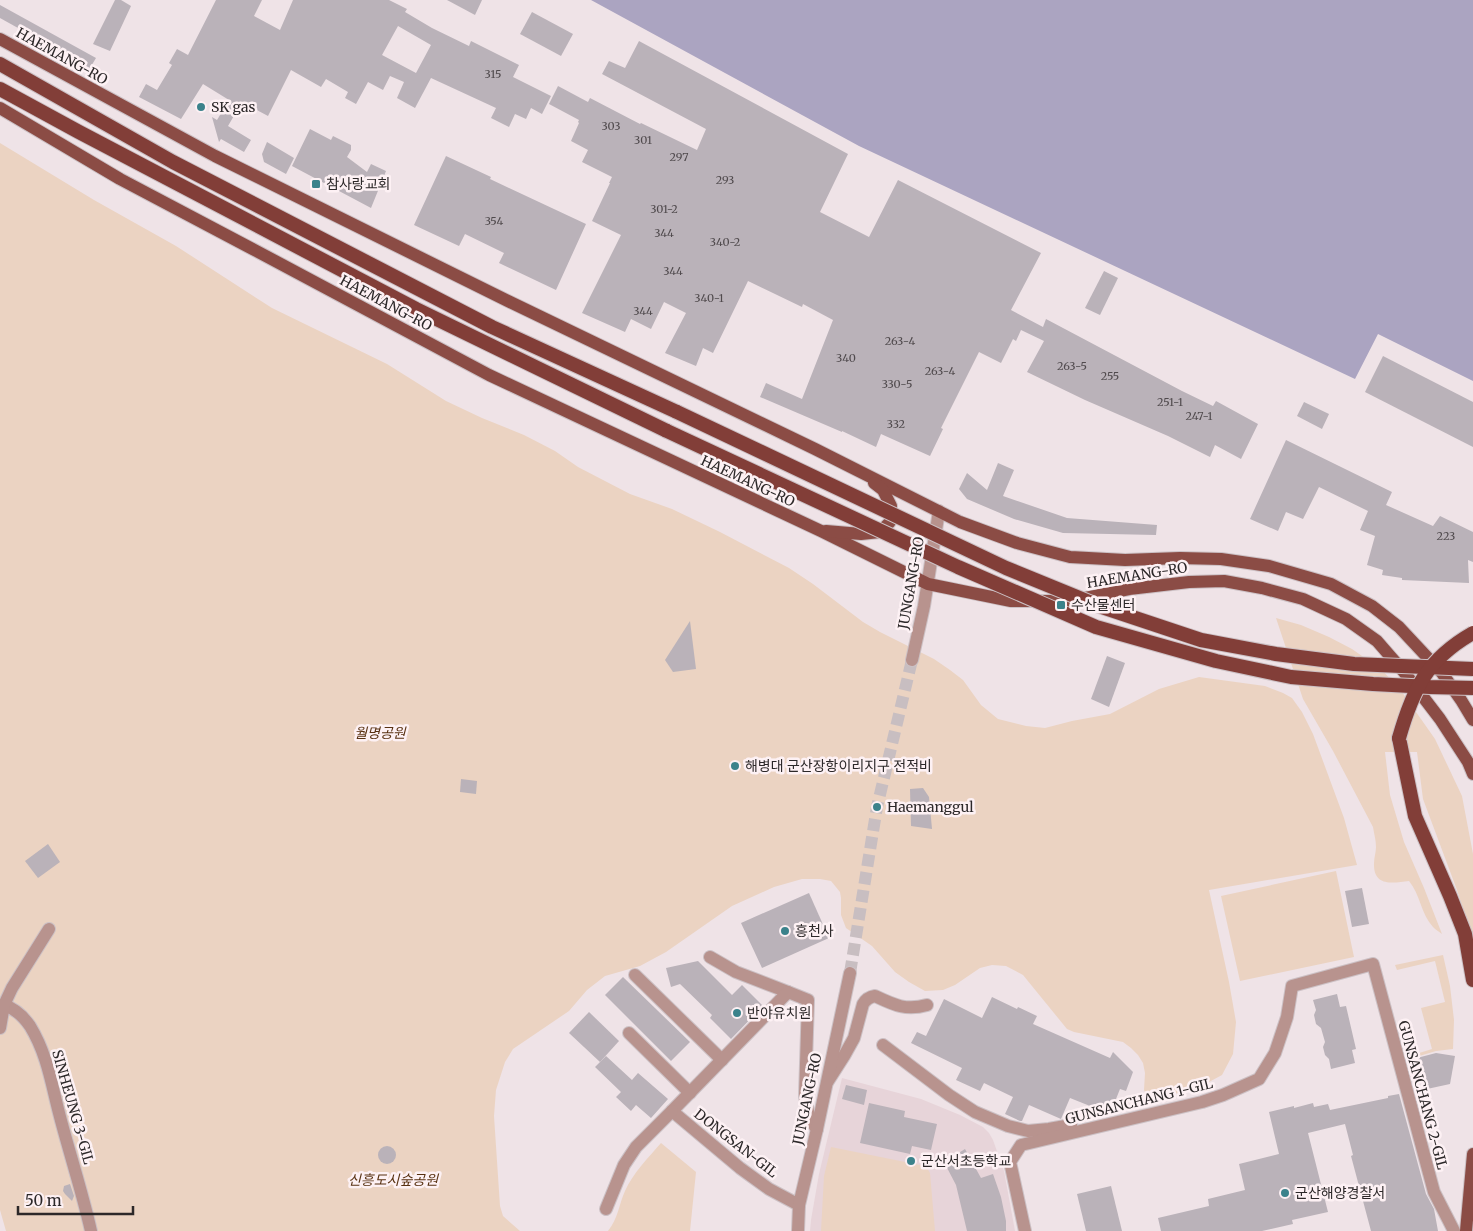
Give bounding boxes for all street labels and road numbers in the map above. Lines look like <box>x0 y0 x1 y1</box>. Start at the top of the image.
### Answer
street label: HAEMANG-RO <box>13 23 111 89</box>
street label: HAEMANG-RO <box>337 271 435 335</box>
street label: HAEMANG-RO <box>698 451 798 511</box>
street label: JUNGANG-RO <box>894 535 928 632</box>
street label: HAEMANG-RO <box>1085 558 1189 592</box>
street label: GUNSANCHANG 2-GIL <box>1394 1019 1452 1172</box>
street label: SINHEUNG 3-GIL <box>48 1048 98 1167</box>
street label: JUNGANG-RO <box>788 1051 826 1148</box>
street label: GUNSANCHANG 1-GIL <box>1063 1074 1215 1128</box>
street label: DONGSAN-GIL <box>690 1105 782 1182</box>

